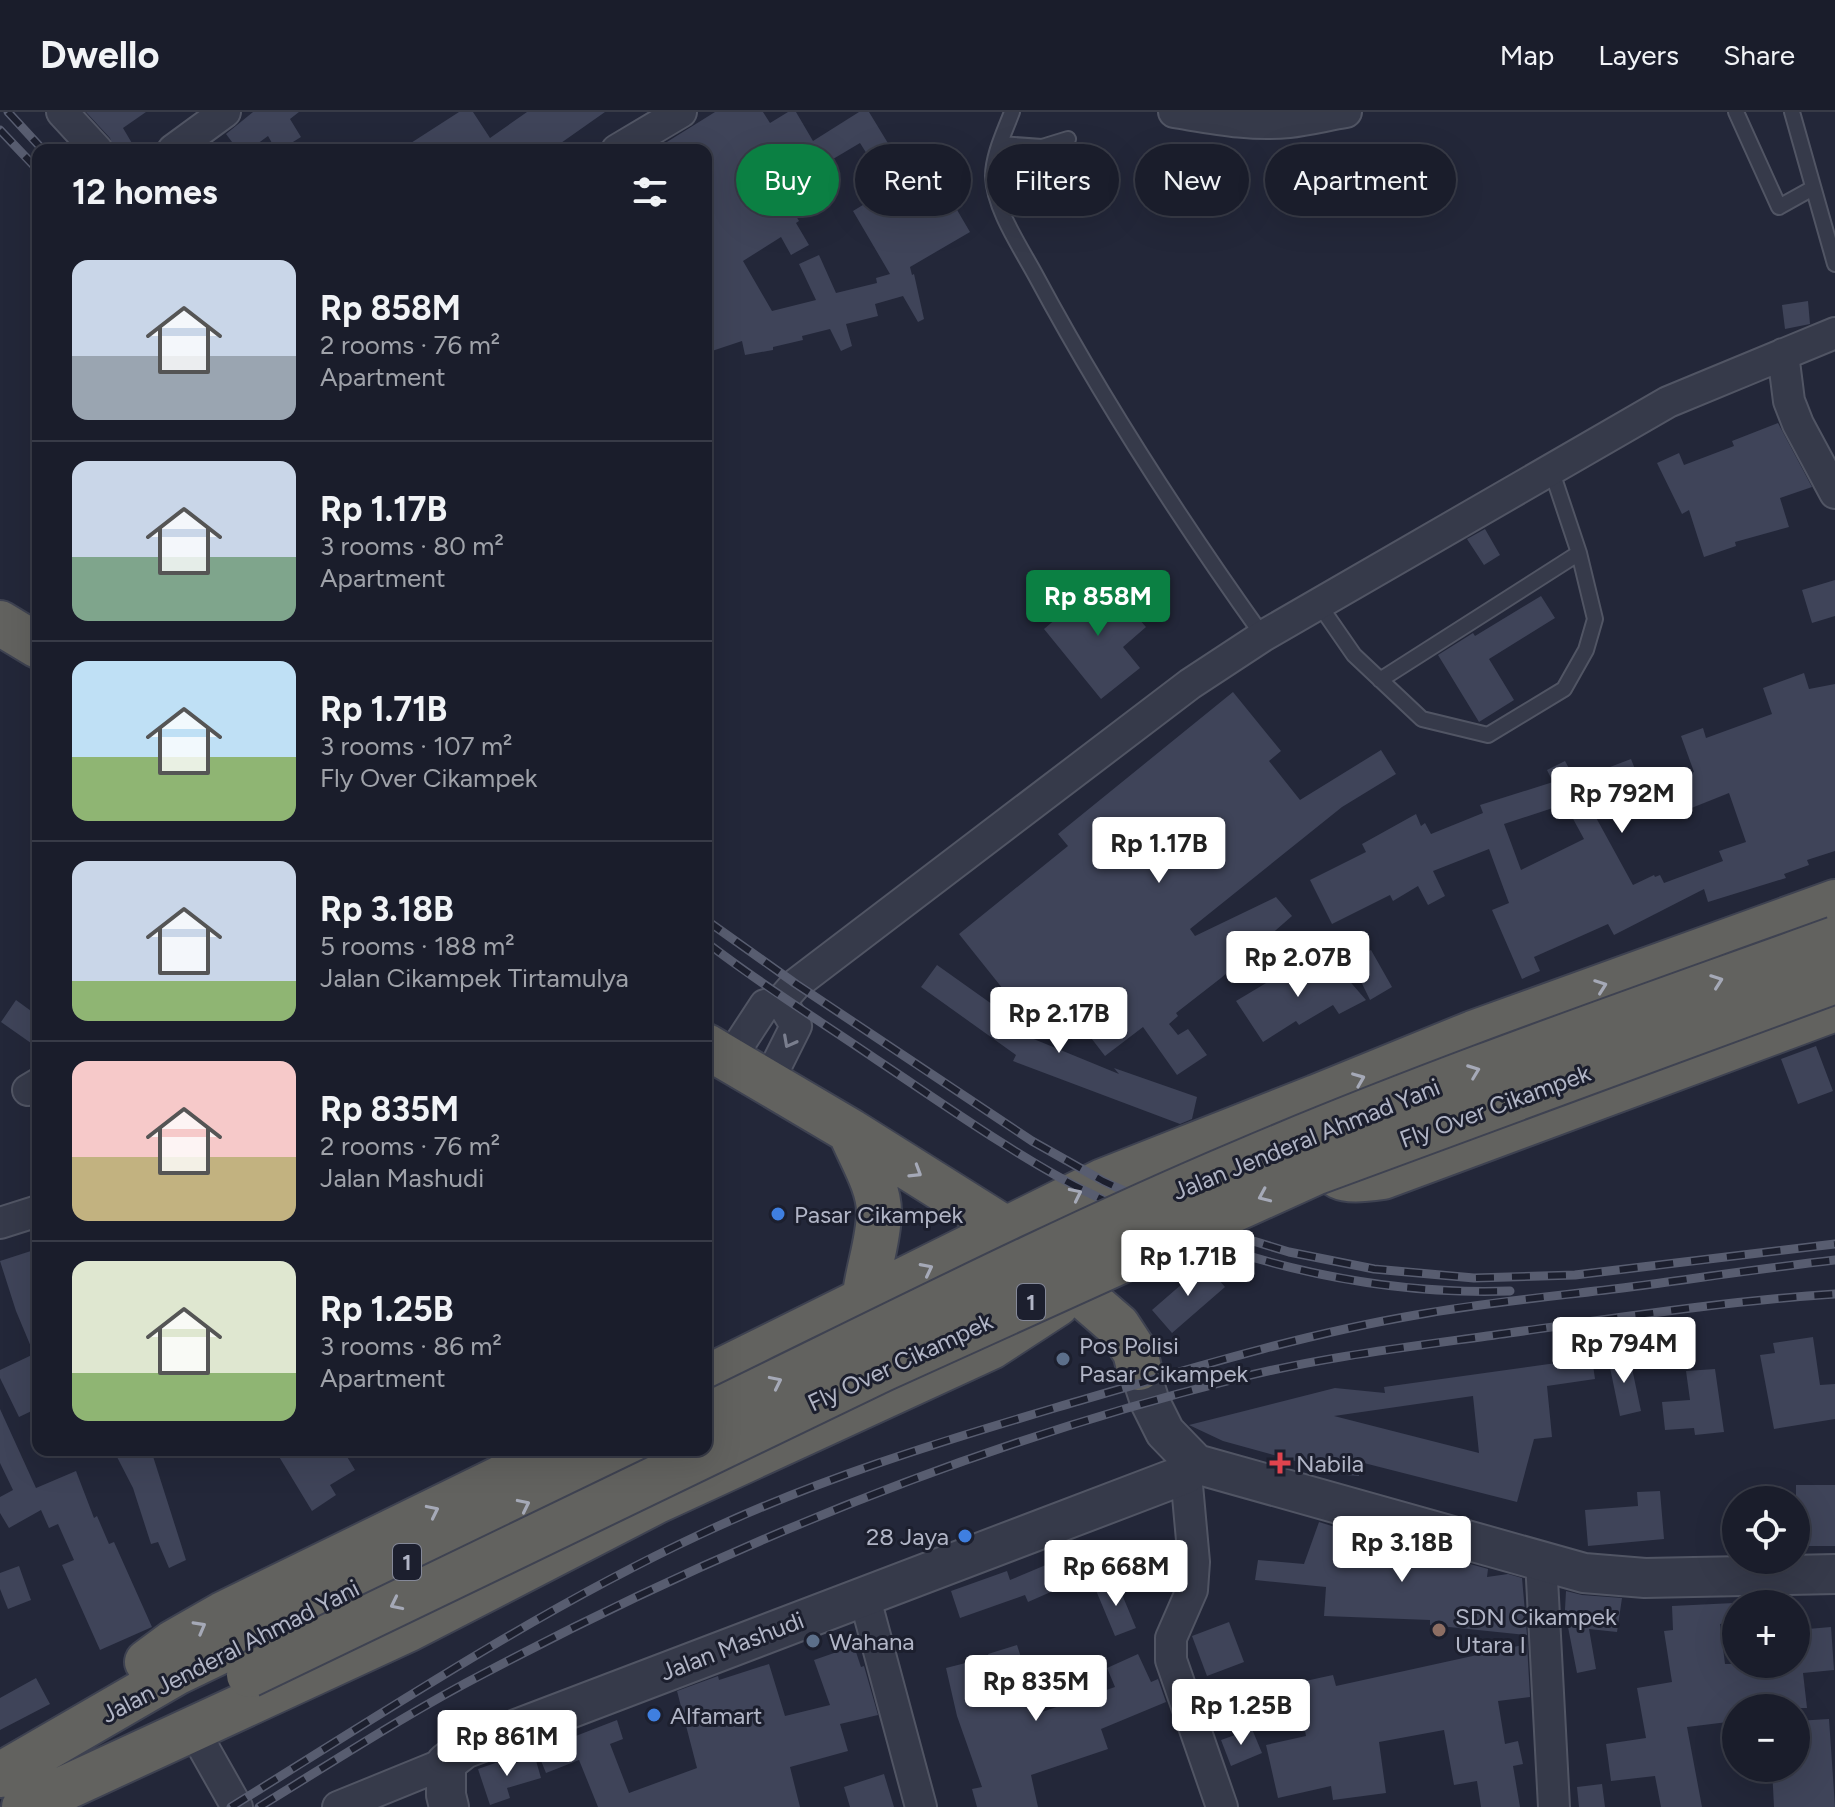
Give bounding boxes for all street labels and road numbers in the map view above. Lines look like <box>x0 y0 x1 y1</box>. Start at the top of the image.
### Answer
street label: Fly Over Cikampek <box>1396 1058 1595 1154</box>
street label: Jalan Jenderal Ahmad Yani <box>1168 1072 1444 1206</box>
road number: 1 <box>1017 1284 1045 1320</box>
street label: Fly Over Cikampek <box>803 1306 997 1418</box>
road number: 1 <box>393 1544 421 1580</box>
street label: Jalan Jenderal Ahmad Yani <box>96 1573 364 1729</box>
street label: Jalan Mashudi <box>656 1605 808 1687</box>

